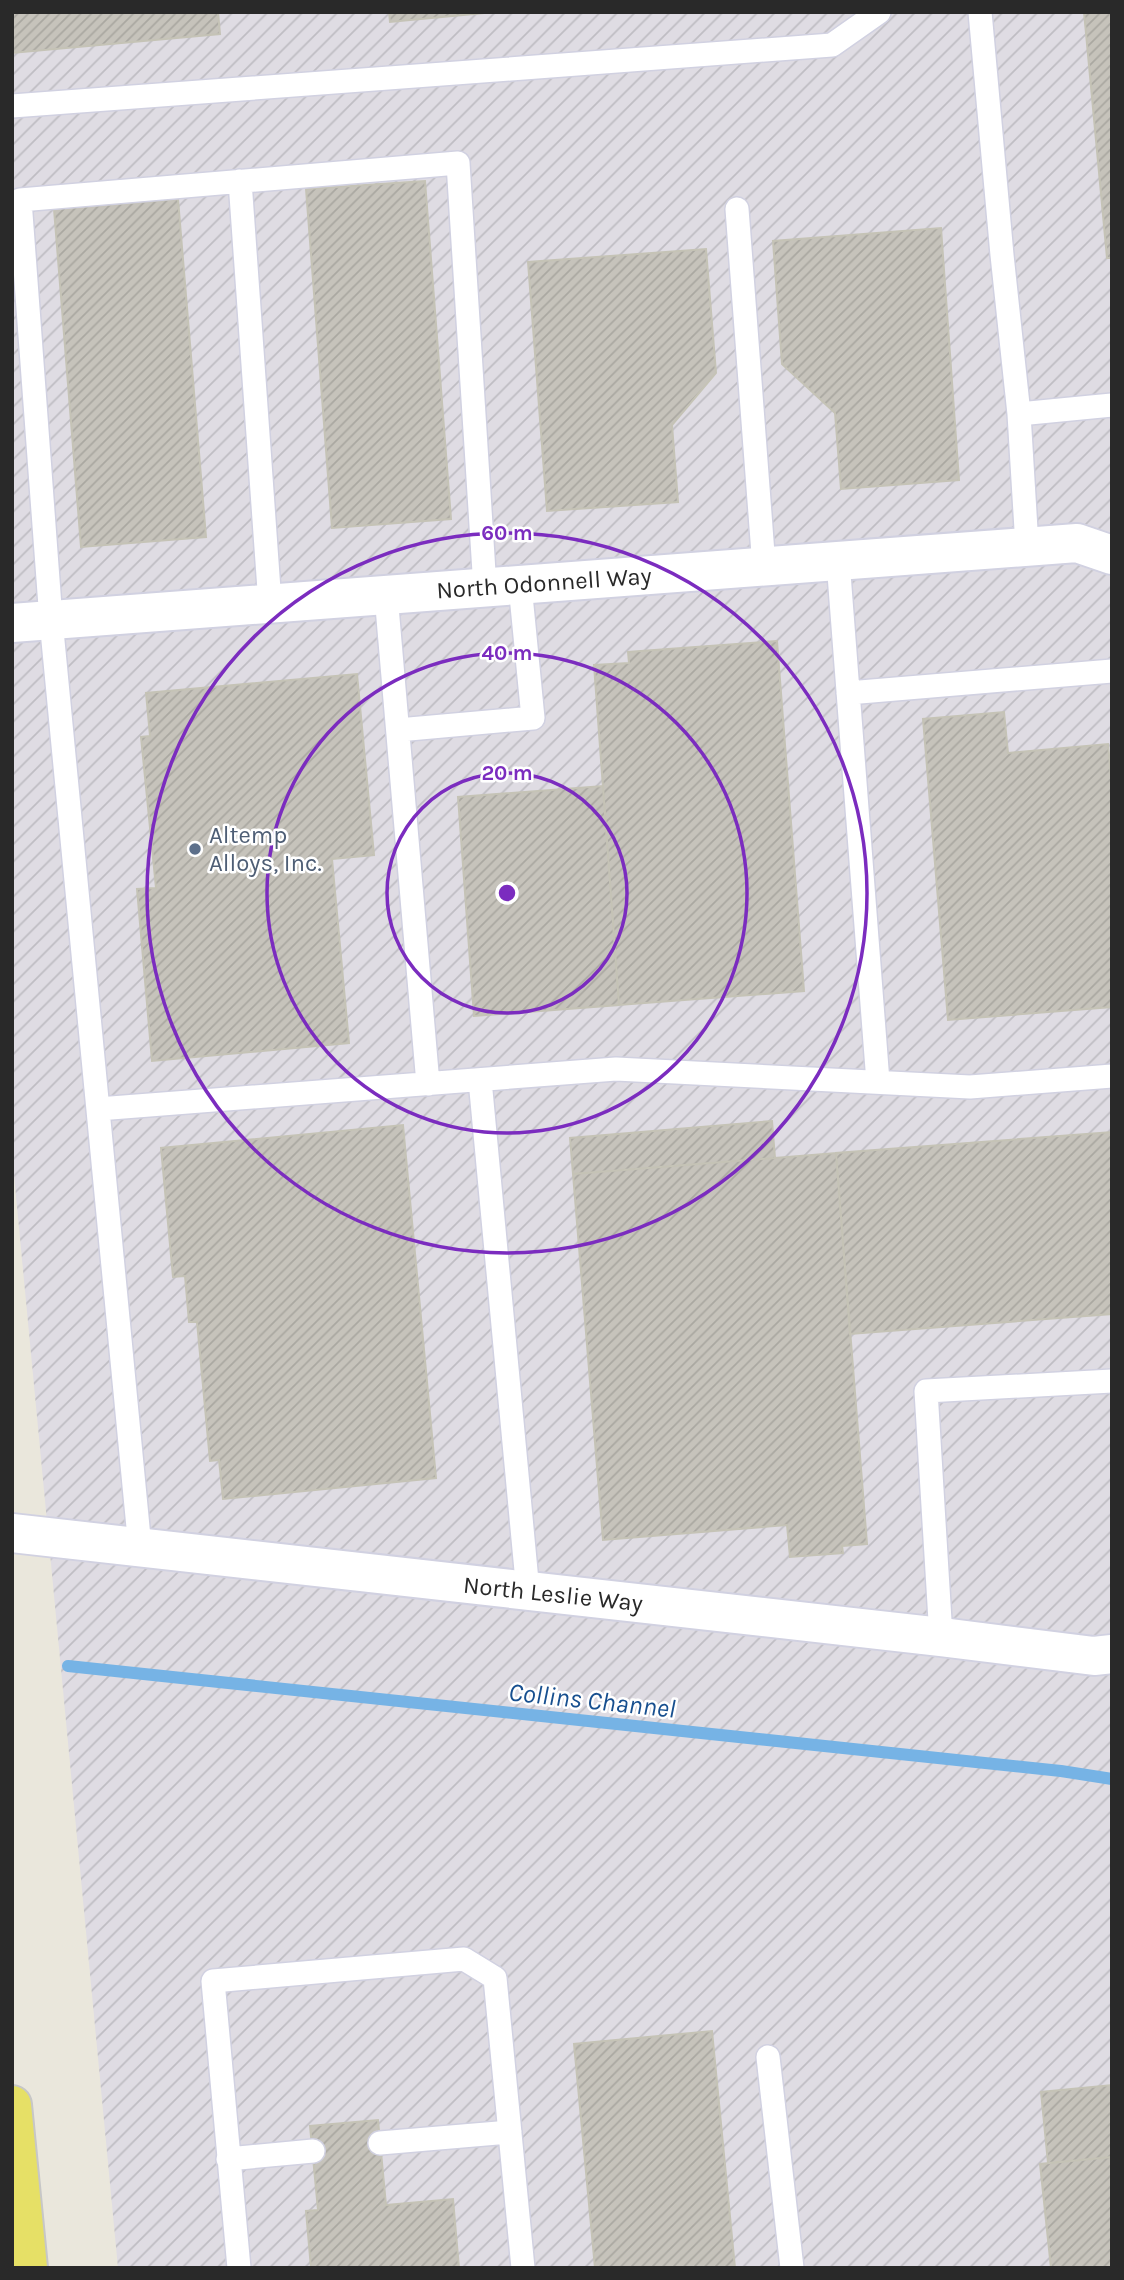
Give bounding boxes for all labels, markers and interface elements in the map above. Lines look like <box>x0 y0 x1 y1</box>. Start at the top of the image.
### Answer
text: 60 m <box>481 521 533 545</box>
street label: North Odonnell Way <box>435 562 653 604</box>
text: 40 m <box>481 641 533 665</box>
text: 20 m <box>481 761 533 785</box>
place label: Altemp Alloys, Inc. <box>209 821 322 877</box>
marker: Altemp Alloys, Inc. <box>187 841 203 857</box>
centre of rings <box>495 881 519 905</box>
street label: North Leslie Way <box>462 1571 644 1617</box>
water label: Collins Channel <box>507 1676 677 1725</box>

